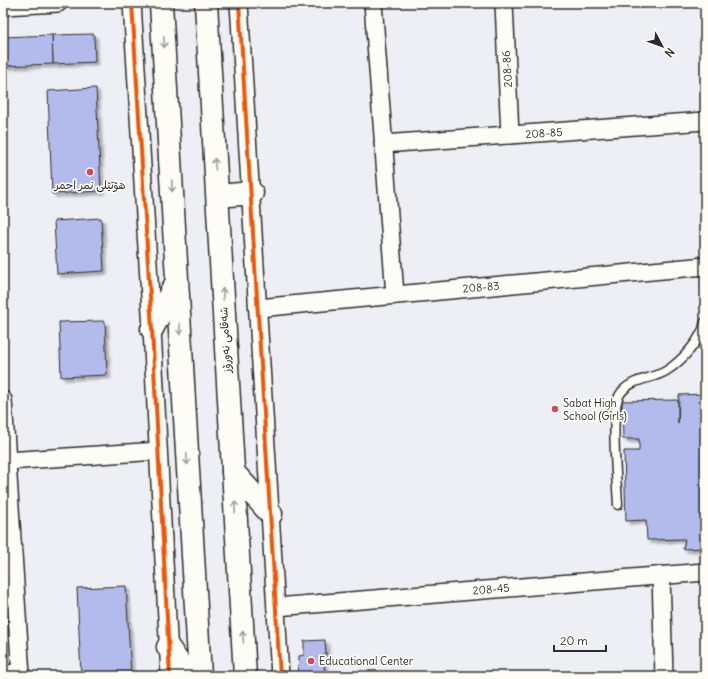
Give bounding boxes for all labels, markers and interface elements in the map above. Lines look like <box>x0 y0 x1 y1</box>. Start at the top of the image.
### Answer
north arrow <box>642 26 682 66</box>
one-way arrow <box>160 35 167 48</box>
text: N <box>662 45 677 60</box>
street label: 208-86 <box>499 50 515 88</box>
street label: 208-85 <box>525 125 563 141</box>
one-way arrow <box>212 158 219 171</box>
marker: هۆتێلی نمر احمر <box>85 167 95 177</box>
place label: هۆتێلی نمر احمر <box>53 178 126 193</box>
one-way arrow <box>168 179 175 192</box>
street label: 208-83 <box>462 278 500 296</box>
one-way arrow <box>219 288 226 301</box>
street label: شەقامی نەورۆز <box>216 307 235 374</box>
one-way arrow <box>176 323 183 336</box>
place label: Sabat High School (Girls) <box>563 396 627 423</box>
marker: Sabat High School (Girls) <box>550 404 560 414</box>
one-way arrow <box>184 452 191 465</box>
one-way arrow <box>231 501 238 514</box>
street label: 208-45 <box>472 580 510 598</box>
scale bar <box>554 627 606 653</box>
one-way arrow <box>239 631 246 644</box>
text: 20 m <box>560 633 588 648</box>
place label: Educational Center <box>319 654 414 668</box>
marker: Educational Center <box>306 656 316 666</box>

